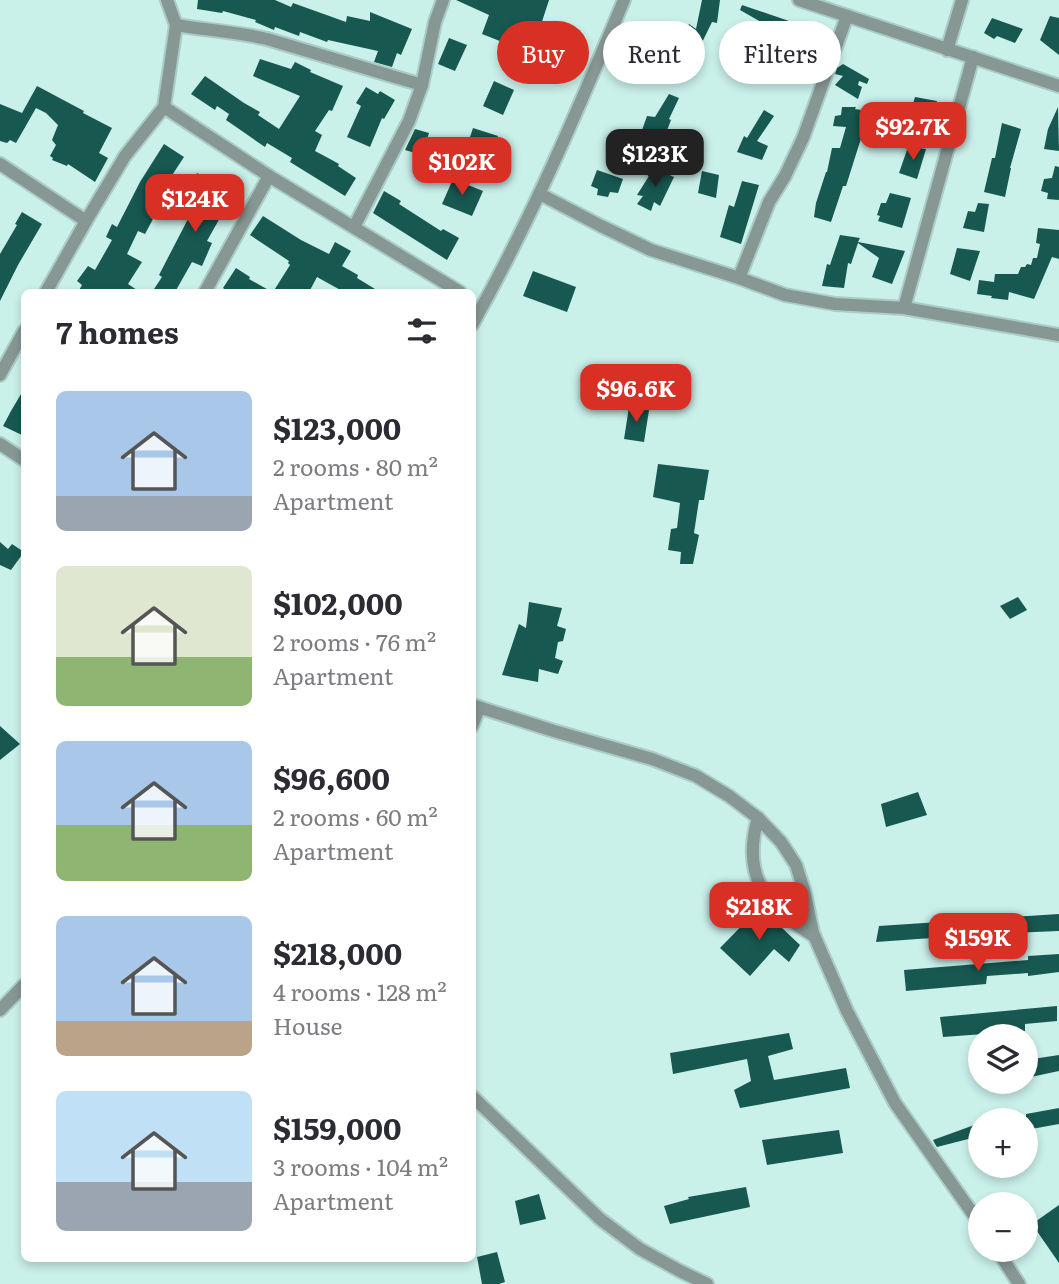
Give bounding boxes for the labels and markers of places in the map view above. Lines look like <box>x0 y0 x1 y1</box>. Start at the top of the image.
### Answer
pin: $92.7K <box>856 102 970 162</box>
pin: $123K <box>606 130 704 189</box>
pin: $102K <box>413 138 511 197</box>
pin: $124K <box>146 174 244 234</box>
pin: $96.6K <box>579 364 693 424</box>
pin: $218K <box>710 883 808 942</box>
pin: $159K <box>929 914 1027 973</box>

